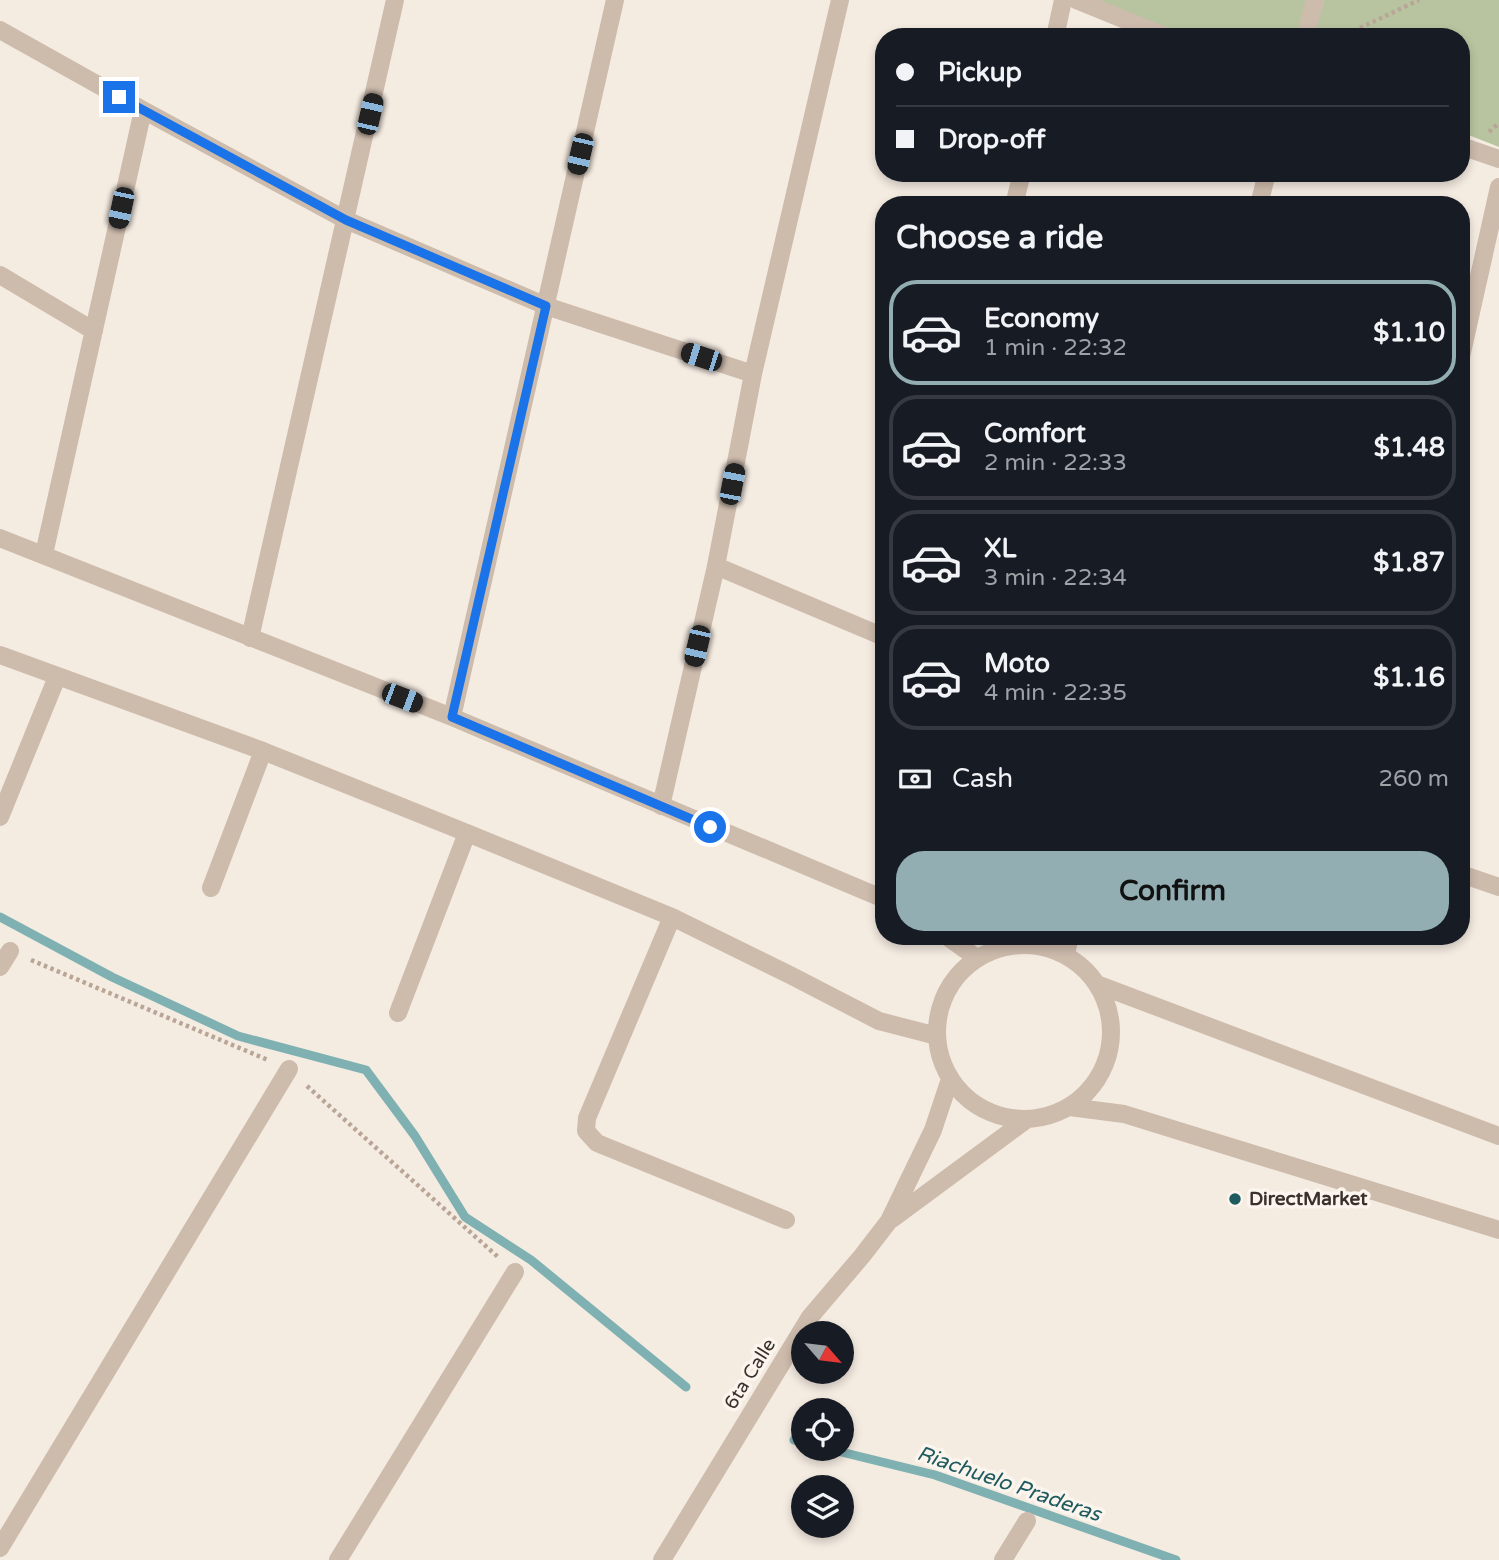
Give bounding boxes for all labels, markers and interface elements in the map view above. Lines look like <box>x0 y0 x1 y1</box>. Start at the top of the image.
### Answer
text: Pickup <box>938 57 1022 88</box>
route end <box>103 81 135 113</box>
car <box>356 91 385 137</box>
text: Drop-off <box>938 124 1045 155</box>
car <box>566 131 595 177</box>
car <box>107 185 136 231</box>
text: Choose a ride <box>896 219 1103 257</box>
icon: car <box>900 301 963 364</box>
text: Economy <box>984 303 1099 334</box>
text: $1.10 <box>1373 317 1445 348</box>
text: 1 min · 22:32 <box>984 334 1127 362</box>
car <box>678 341 725 373</box>
icon: car <box>900 416 963 479</box>
text: Comfort <box>984 418 1086 449</box>
text: $1.48 <box>1374 432 1445 463</box>
text: 2 min · 22:33 <box>984 449 1127 477</box>
car <box>718 461 747 507</box>
icon: car <box>900 531 963 594</box>
text: XL <box>984 533 1016 564</box>
text: $1.87 <box>1373 547 1445 578</box>
text: 3 min · 22:34 <box>984 564 1127 592</box>
car <box>683 623 712 669</box>
icon: car <box>900 646 963 709</box>
text: Moto <box>984 648 1050 679</box>
text: $1.16 <box>1373 662 1445 693</box>
text: 4 min · 22:35 <box>984 679 1127 707</box>
car <box>379 681 426 715</box>
icon: cash <box>896 760 934 798</box>
text: Cash <box>952 763 1013 794</box>
text: 260 m <box>1379 765 1449 793</box>
route start <box>694 811 726 843</box>
button: Confirm <box>896 851 1449 931</box>
place label: DirectMarket <box>1249 1188 1368 1210</box>
marker: DirectMarket <box>1227 1191 1243 1207</box>
north arrow <box>791 1321 854 1384</box>
map controls <box>791 1321 854 1538</box>
street label: 6ta Calle <box>720 1335 780 1413</box>
button: locate <box>791 1398 854 1461</box>
water label: Riachuelo Praderas <box>914 1441 1106 1528</box>
button: layers <box>791 1475 854 1538</box>

